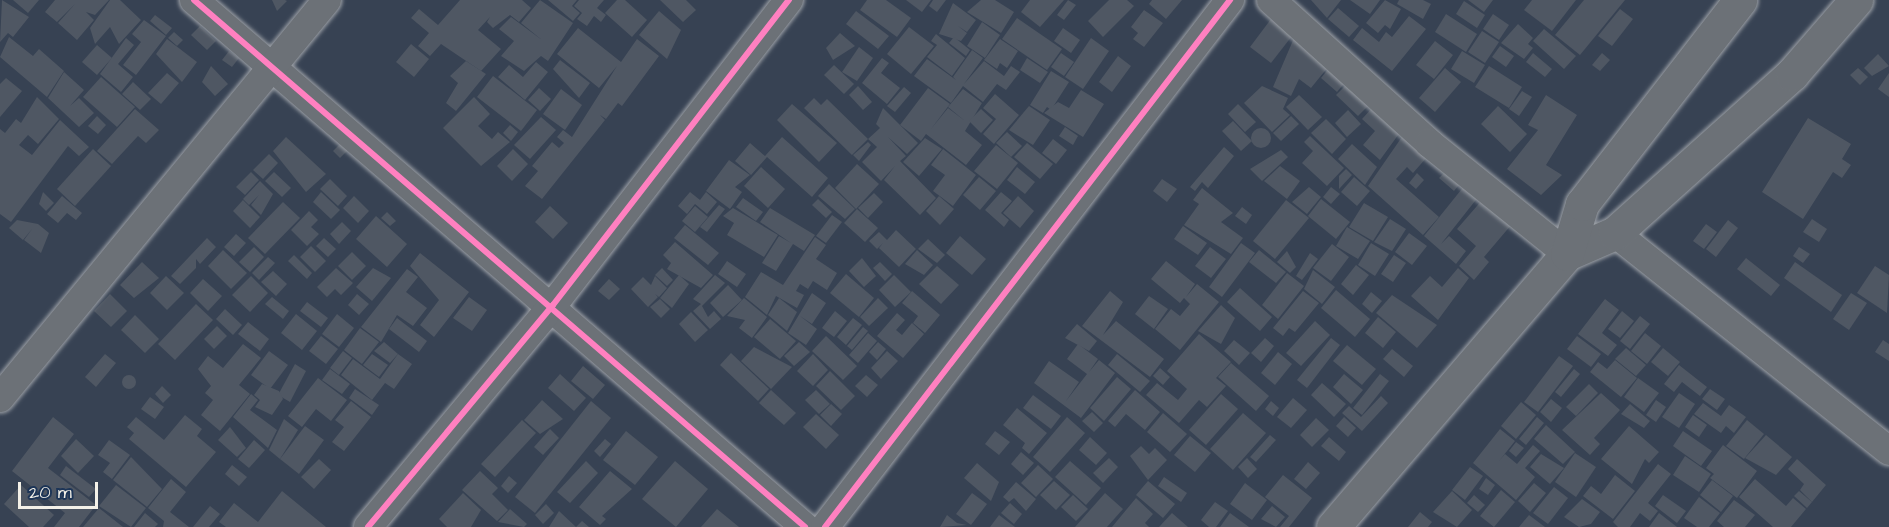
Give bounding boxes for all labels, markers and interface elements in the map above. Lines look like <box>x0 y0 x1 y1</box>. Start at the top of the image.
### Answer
scale bar <box>21 470 100 508</box>
text: 20 m <box>29 480 72 505</box>

